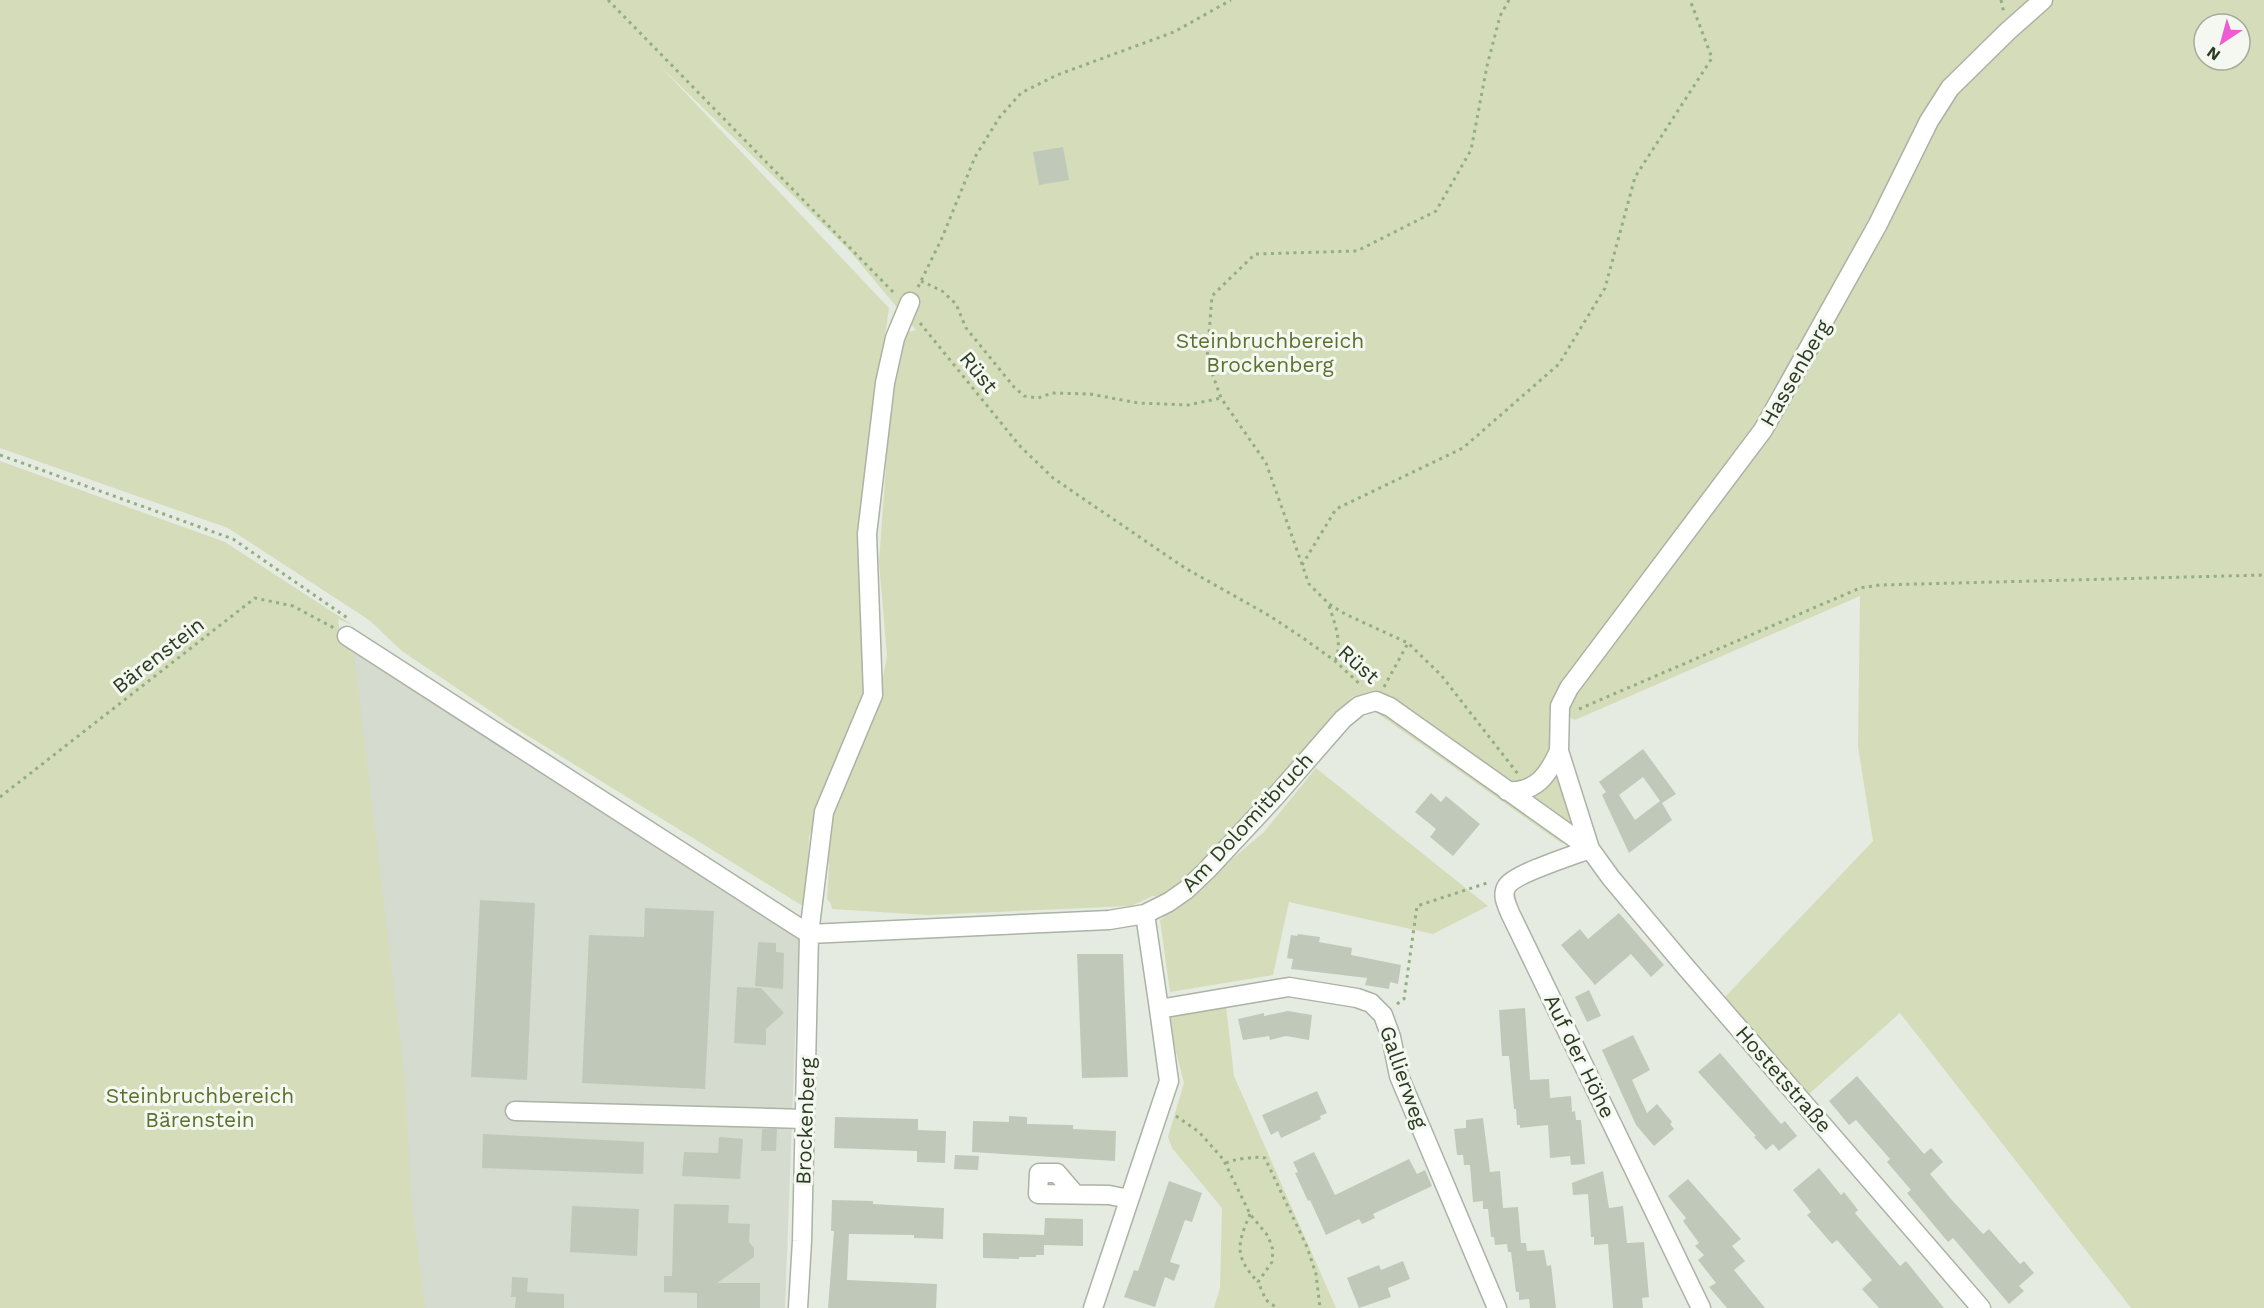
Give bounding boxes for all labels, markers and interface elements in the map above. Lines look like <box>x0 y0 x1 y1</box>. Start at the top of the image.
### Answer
north arrow <box>2192 12 2252 72</box>
text: N <box>2203 43 2224 65</box>
street label: Hassenberg <box>1754 315 1836 431</box>
park label: Steinbruchbereich Brockenberg <box>1176 328 1364 377</box>
street label: Rüst <box>955 346 1003 398</box>
street label: Bärenstein <box>107 611 209 699</box>
street label: Rüst <box>1333 639 1385 689</box>
street label: Am Dolomitbruch <box>1176 747 1318 897</box>
street label: Auf der Höhe <box>1539 990 1621 1122</box>
street label: Hostetstraße <box>1731 1020 1837 1138</box>
street label: Gallierweg <box>1375 1022 1433 1132</box>
street label: Brockenberg <box>790 1056 820 1185</box>
park label: Steinbruchbereich Bärenstein <box>106 1083 294 1132</box>

